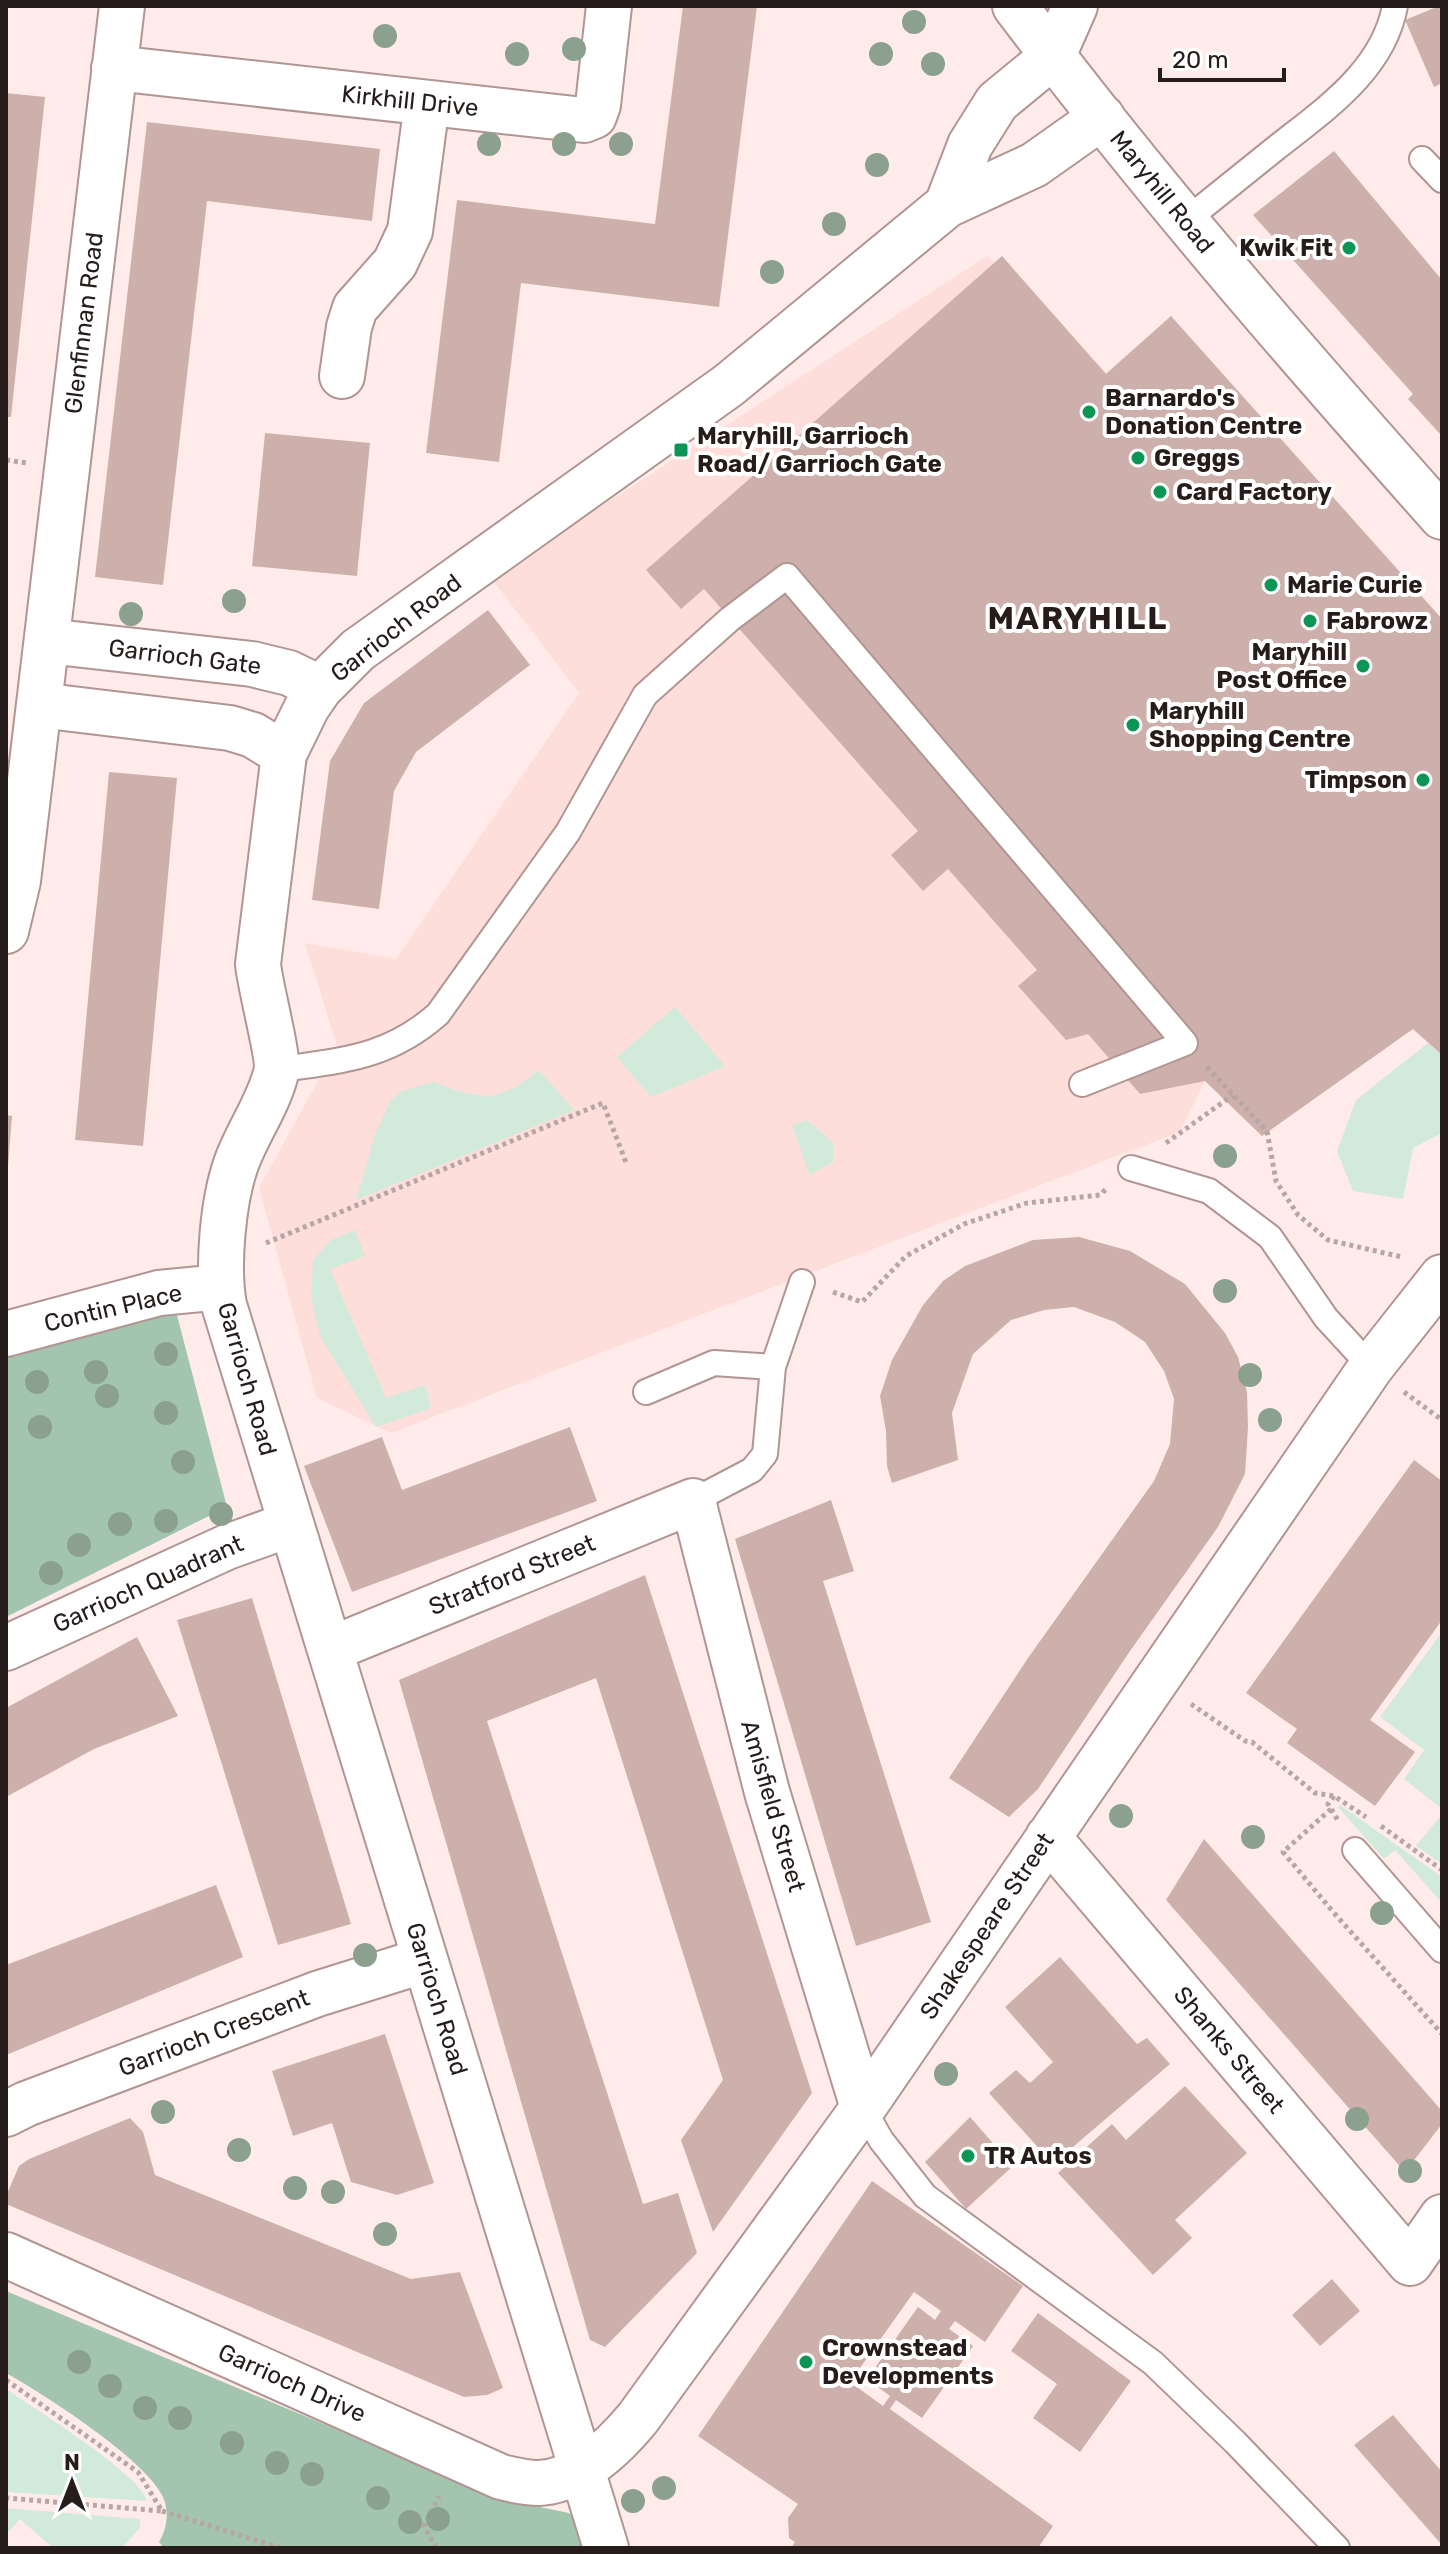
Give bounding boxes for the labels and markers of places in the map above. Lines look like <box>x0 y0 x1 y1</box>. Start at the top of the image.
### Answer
place label: Kwik Fit <box>1239 234 1333 262</box>
marker: Kwik Fit <box>1340 239 1358 257</box>
place label: Barnardo's Donation Centre <box>1105 384 1302 440</box>
marker: Barnardo's Donation Centre <box>1080 403 1098 421</box>
place label: Maryhill, Garrioch Road/ Garrioch Gate <box>697 422 942 478</box>
marker: Maryhill, Garrioch Road/ Garrioch Gate <box>672 441 690 459</box>
place label: Greggs <box>1154 444 1240 472</box>
marker: Greggs <box>1129 449 1147 467</box>
place label: Card Factory <box>1176 478 1332 506</box>
marker: Card Factory <box>1151 483 1169 501</box>
place label: Marie Curie <box>1287 571 1422 599</box>
marker: Marie Curie <box>1262 576 1280 594</box>
place label: Fabrowz <box>1326 607 1428 635</box>
marker: Fabrowz <box>1301 612 1319 630</box>
place label: Maryhill Post Office <box>1216 638 1347 694</box>
marker: Maryhill Post Office <box>1354 657 1372 675</box>
place label: Maryhill Shopping Centre <box>1149 697 1351 753</box>
marker: Maryhill Shopping Centre <box>1124 716 1142 734</box>
place label: Timpson <box>1305 766 1407 794</box>
marker: Timpson <box>1414 771 1432 789</box>
place label: TR Autos <box>984 2142 1092 2170</box>
marker: TR Autos <box>959 2147 977 2165</box>
place label: Crownstead Developments <box>822 2334 994 2390</box>
marker: Crownstead Developments <box>797 2353 815 2371</box>

